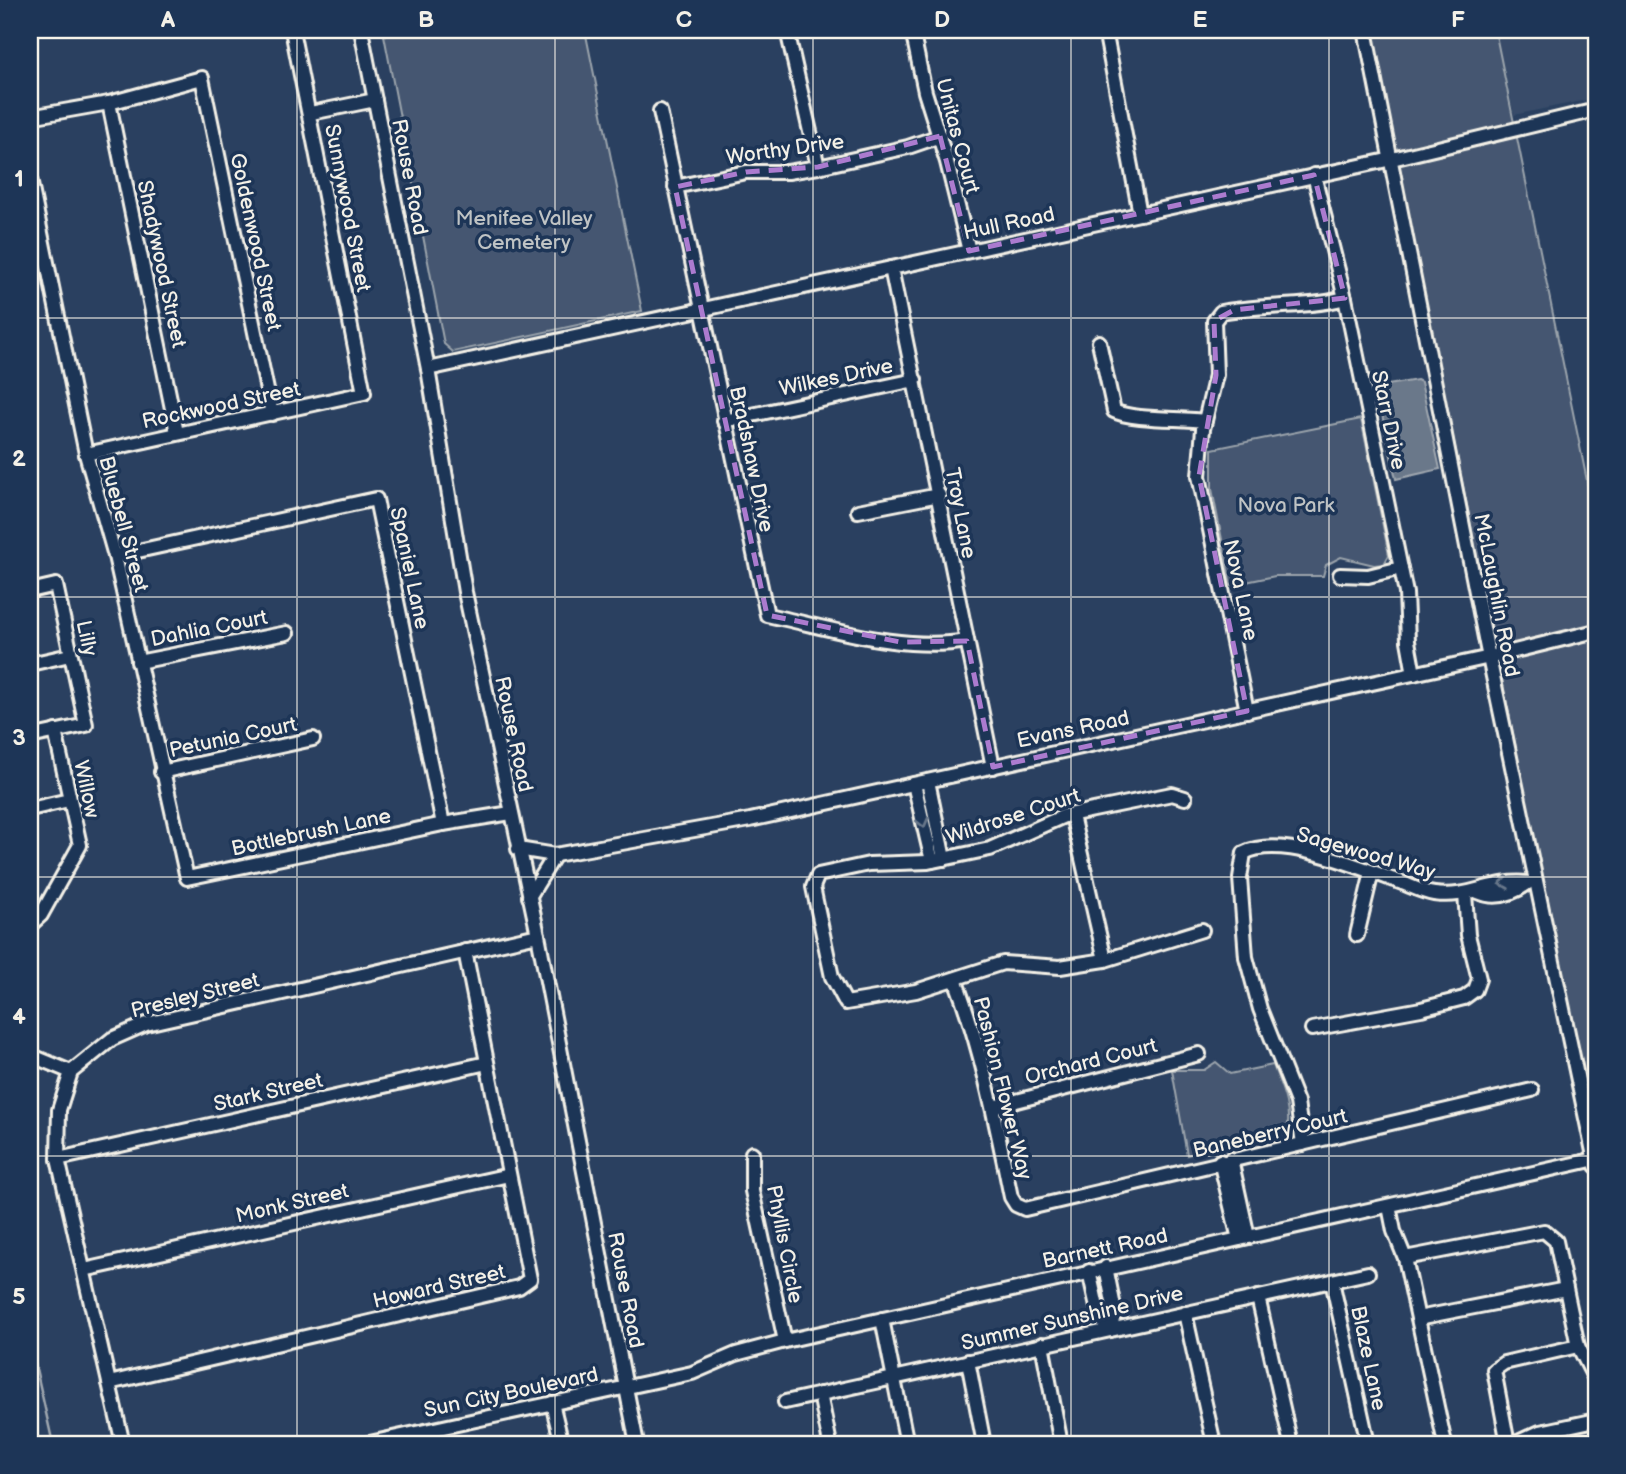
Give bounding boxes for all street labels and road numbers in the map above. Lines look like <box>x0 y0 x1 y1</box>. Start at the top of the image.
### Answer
street label: Unitas Court <box>930 76 985 197</box>
street label: Rouse Road <box>386 117 433 237</box>
street label: Sunnywood Street <box>319 122 376 295</box>
street label: Worthy Drive <box>724 129 846 170</box>
street label: Goldenwood Street <box>224 151 287 334</box>
street label: Shadywood Street <box>132 178 192 351</box>
street label: Hull Road <box>961 202 1057 245</box>
street label: Wilkes Drive <box>777 353 895 402</box>
street label: Starr Drive <box>1366 368 1411 472</box>
street label: Rockwood Street <box>140 376 303 434</box>
street label: Bradshaw Drive <box>724 384 779 534</box>
street label: Bluebell Street <box>93 453 154 595</box>
street label: Troy Lane <box>939 466 982 561</box>
street label: Spaniel Lane <box>384 505 435 631</box>
street label: McLaughlin Road <box>1468 511 1525 679</box>
street label: Nova Lane <box>1218 537 1263 643</box>
street label: Dahlia Court <box>149 605 270 652</box>
street label: Lilly <box>71 618 103 659</box>
street label: Rouse Road <box>489 674 538 794</box>
street label: Evans Road <box>1015 705 1132 754</box>
street label: Petunia Court <box>167 712 300 763</box>
street label: Willow <box>68 758 105 820</box>
street label: Wildrose Court <box>943 783 1084 850</box>
street label: Bottlebrush Lane <box>229 803 393 862</box>
street label: Sagewood Way <box>1294 822 1439 885</box>
street label: Presley Street <box>129 967 262 1023</box>
street label: Pashion Flower Way <box>968 994 1037 1183</box>
street label: Orchard Court <box>1022 1033 1160 1090</box>
street label: Stark Street <box>211 1068 326 1117</box>
street label: Baneberry Court <box>1191 1103 1350 1163</box>
street label: Monk Street <box>233 1178 352 1229</box>
street label: Phyllis Circle <box>761 1183 808 1305</box>
street label: Barnett Road <box>1040 1223 1170 1274</box>
street label: Rouse Road <box>602 1230 649 1350</box>
street label: Howard Street <box>370 1259 508 1314</box>
street label: Summer Sunshine Drive <box>959 1281 1185 1356</box>
street label: Blaze Lane <box>1345 1304 1392 1413</box>
street label: Sun City Boulevard <box>422 1362 601 1423</box>

